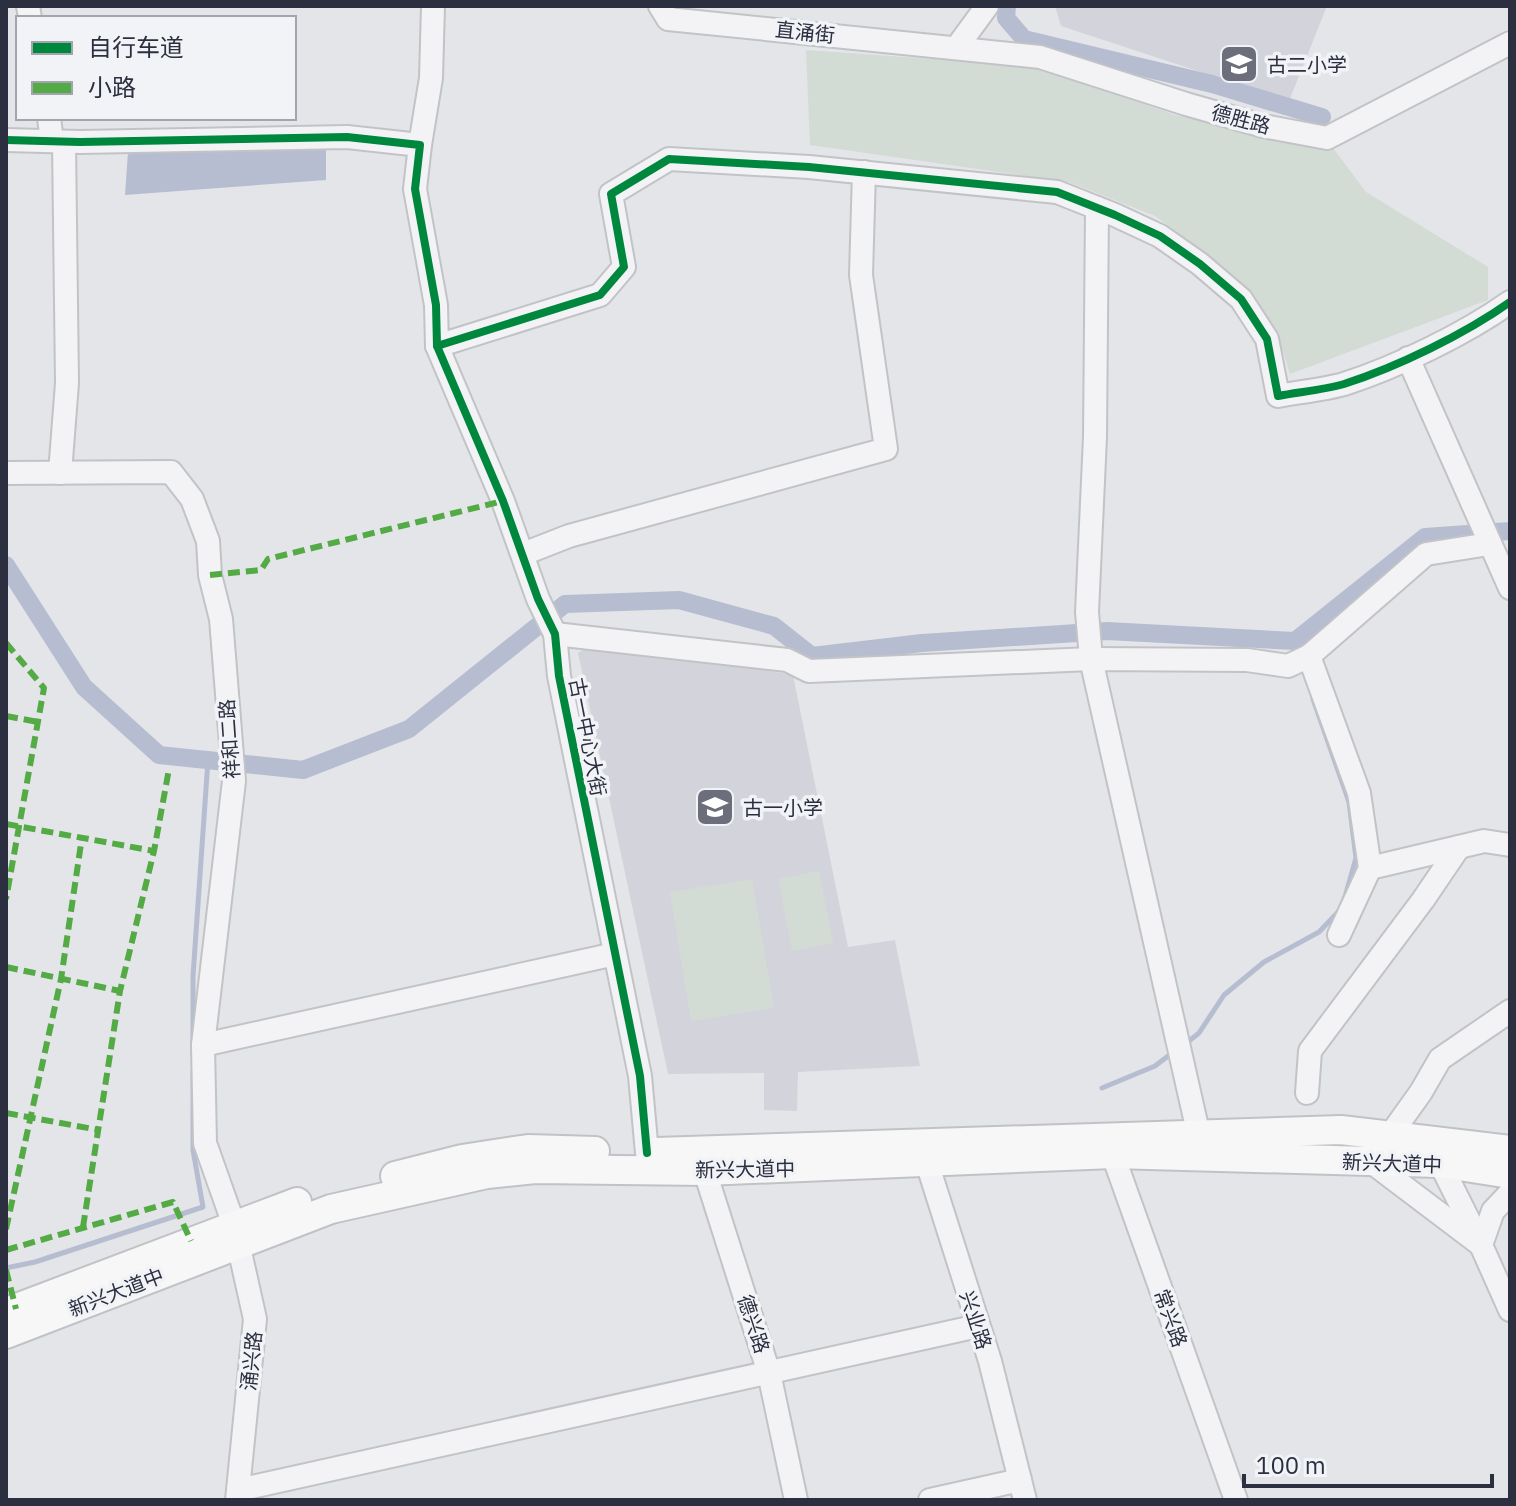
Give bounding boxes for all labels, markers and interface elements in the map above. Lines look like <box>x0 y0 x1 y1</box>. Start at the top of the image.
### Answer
street label: 直涌街 <box>774 15 836 49</box>
legend <box>16 16 296 120</box>
text: 自行车道 <box>88 31 184 63</box>
school or university icon: 古二小学 <box>1218 43 1260 85</box>
place label: 古二小学 <box>1267 51 1347 78</box>
text: 小路 <box>88 71 136 103</box>
street label: 德胜路 <box>1209 98 1273 140</box>
street label: 古一中心大街 <box>563 676 613 798</box>
street label: 祥和二路 <box>213 698 245 780</box>
school or university icon: 古一小学 <box>694 786 736 828</box>
place label: 古一小学 <box>743 794 823 821</box>
street label: 新兴大道中 <box>1342 1148 1442 1178</box>
street label: 新兴大道中 <box>695 1155 795 1183</box>
street label: 新兴大道中 <box>64 1261 168 1323</box>
street label: 常兴路 <box>1148 1285 1194 1351</box>
street label: 兴业路 <box>954 1287 998 1353</box>
street label: 德兴路 <box>732 1291 776 1357</box>
street label: 涌兴路 <box>234 1330 268 1392</box>
scale bar <box>1244 1438 1492 1488</box>
text: 100 m <box>1256 1449 1326 1481</box>

